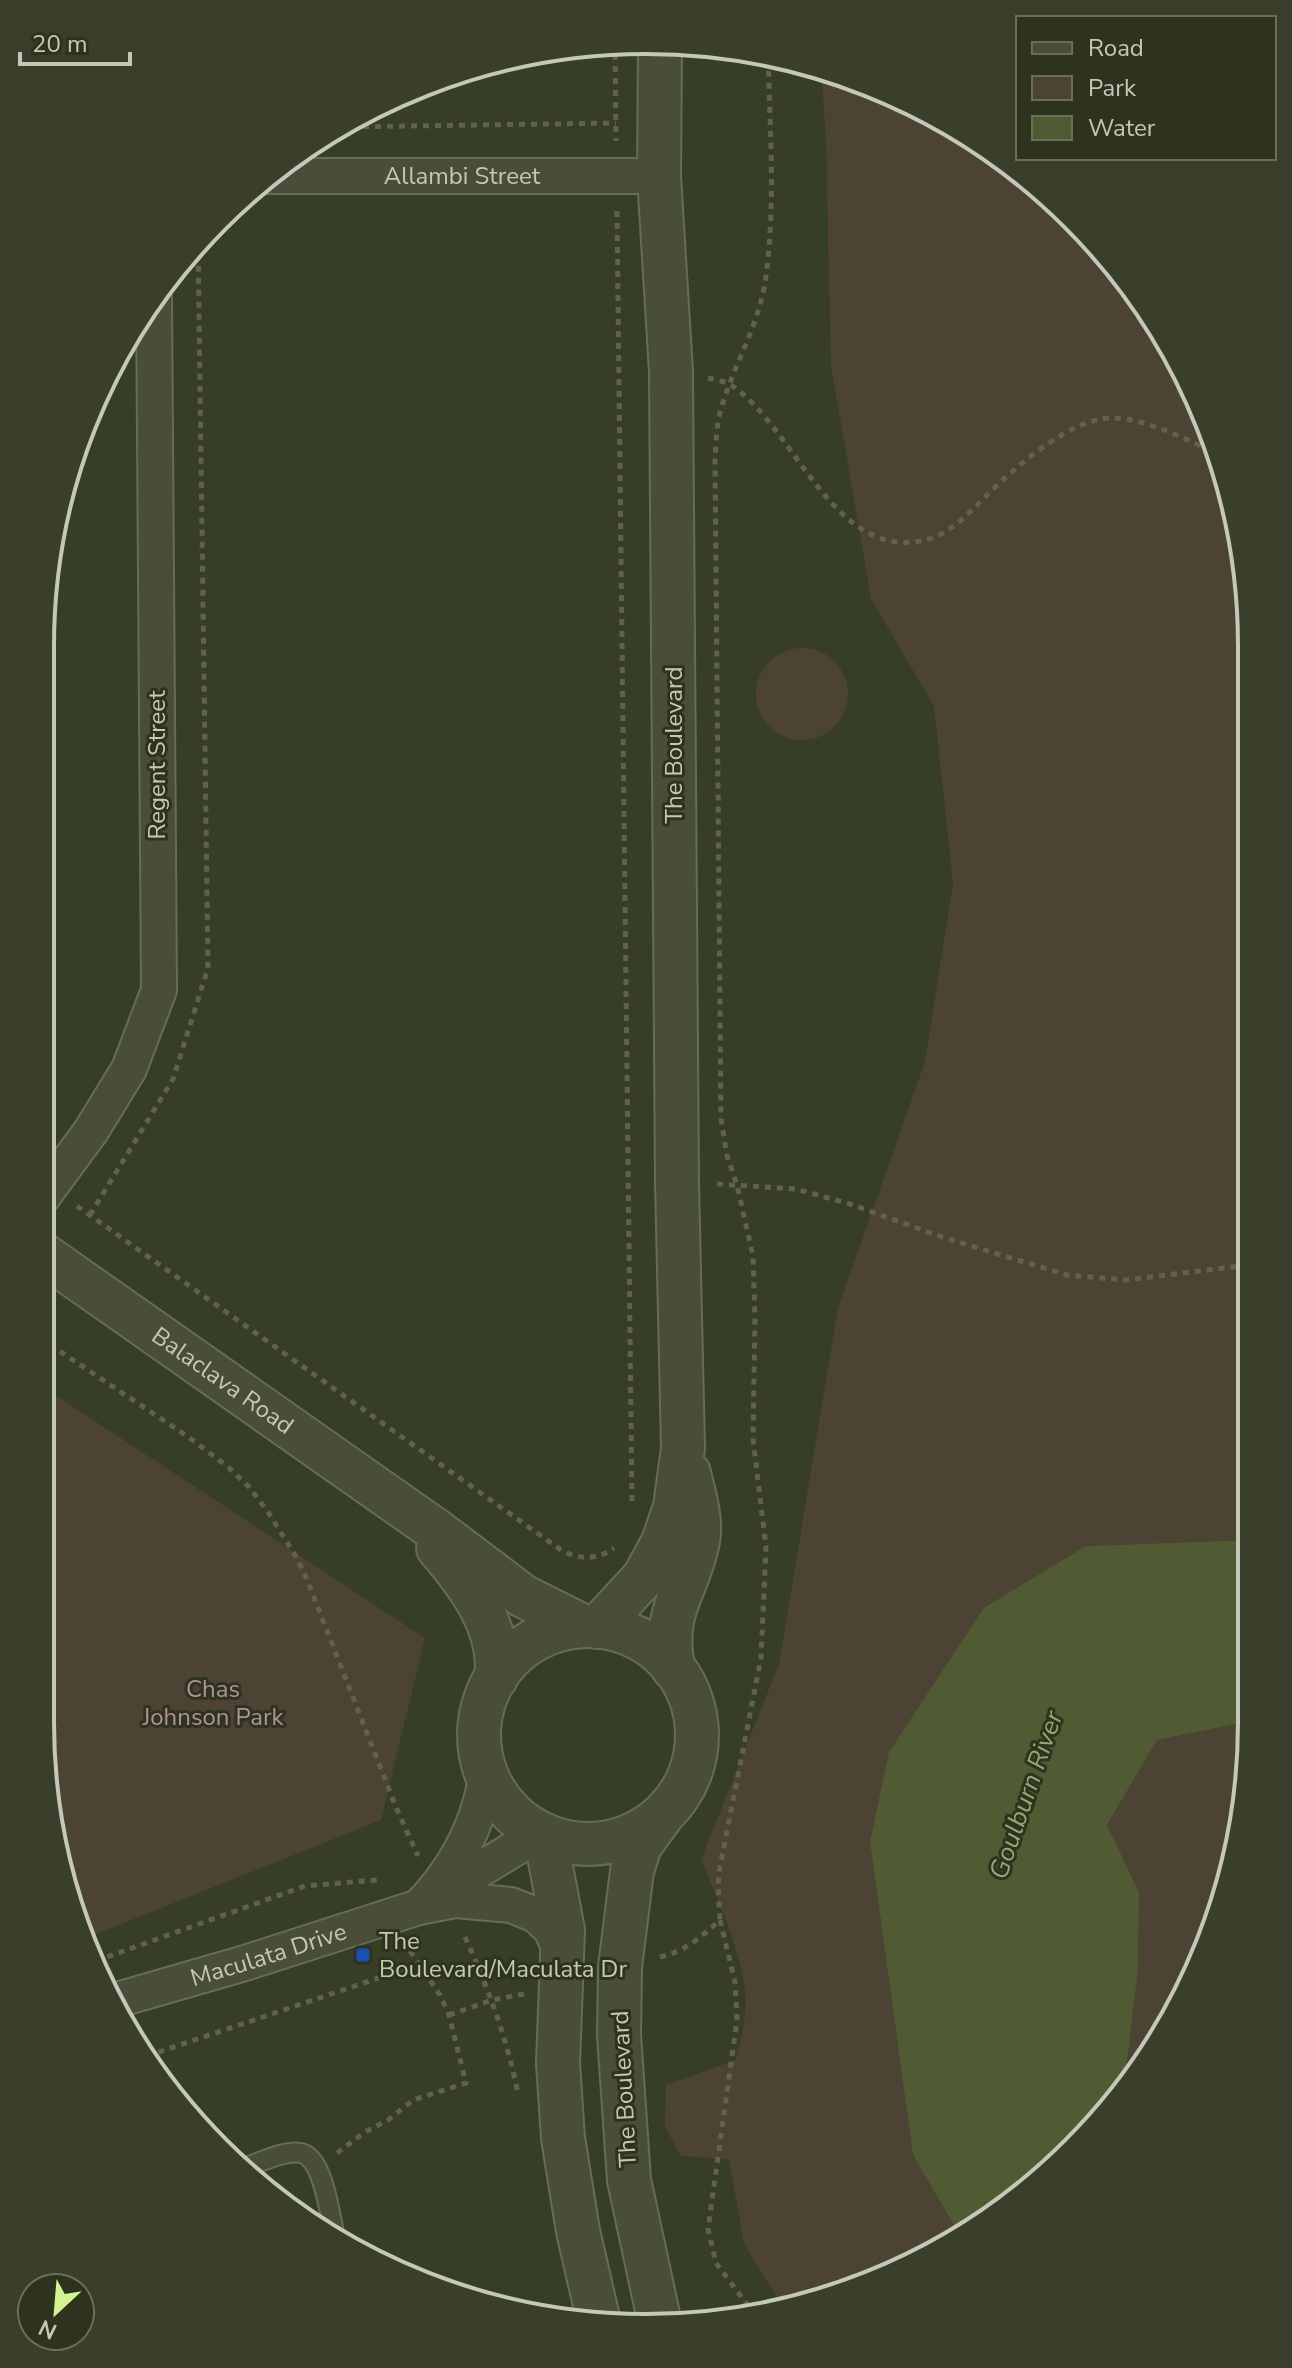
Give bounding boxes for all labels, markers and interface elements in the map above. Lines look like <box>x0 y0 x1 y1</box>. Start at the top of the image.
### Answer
scale bar <box>20 16 130 66</box>
legend <box>1016 16 1276 160</box>
text: 20 m <box>32 28 88 60</box>
text: Road <box>1088 32 1144 64</box>
text: Park <box>1088 72 1137 104</box>
text: Water <box>1088 112 1156 144</box>
street label: Allambi Street <box>384 160 541 192</box>
street label: The Boulevard <box>658 667 690 823</box>
street label: Regent Street <box>141 690 173 840</box>
street label: Balaclava Road <box>145 1320 300 1442</box>
park label: Chas Johnson Park <box>142 1673 284 1733</box>
water label: Goulburn River <box>981 1706 1071 1884</box>
street label: Maculata Drive <box>187 1915 351 1994</box>
place label: The Boulevard/Maculata Dr <box>379 1925 627 1985</box>
marker: The Boulevard/Maculata Dr <box>354 1946 372 1964</box>
street label: The Boulevard <box>604 2010 644 2168</box>
north arrow <box>16 2272 96 2352</box>
text: N <box>34 2312 62 2346</box>

